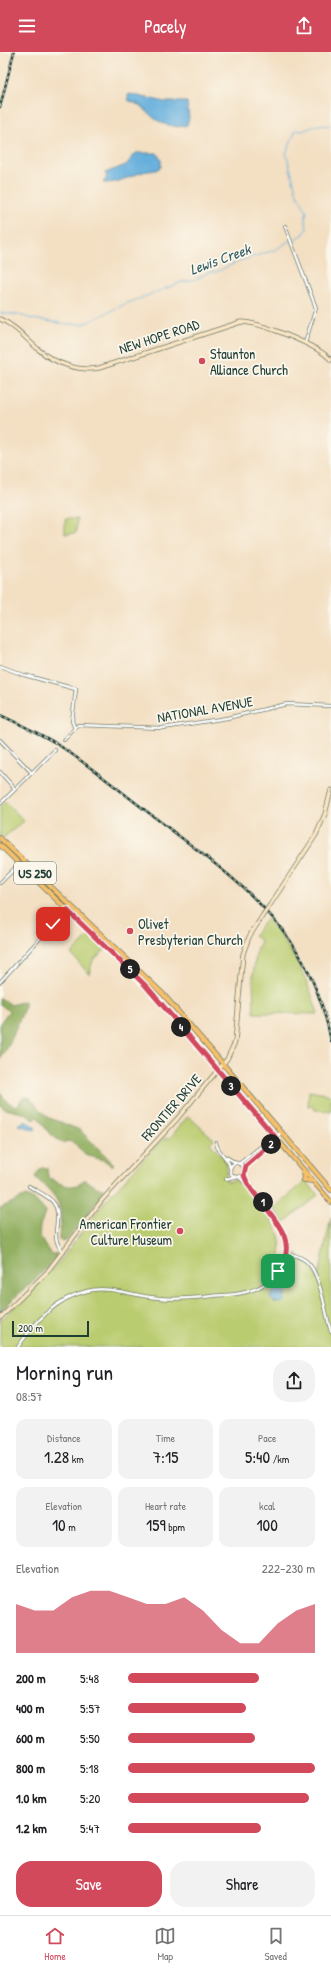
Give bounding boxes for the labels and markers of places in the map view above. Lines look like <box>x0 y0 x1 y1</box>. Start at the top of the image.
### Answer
place label: Staunton Alliance Church <box>210 344 288 379</box>
marker: Staunton Alliance Church <box>197 356 207 366</box>
pin <box>36 907 70 941</box>
place label: Olivet Presbyterian Church <box>138 914 243 950</box>
marker: Olivet Presbyterian Church <box>125 926 135 936</box>
pin: 5 <box>120 959 140 979</box>
pin: 4 <box>171 1017 191 1037</box>
pin: 3 <box>221 1076 241 1096</box>
pin: 2 <box>261 1134 281 1154</box>
pin: 1 <box>253 1192 273 1212</box>
place label: American Frontier Culture Museum <box>80 1214 173 1249</box>
marker: American Frontier Culture Museum <box>175 1226 185 1236</box>
pin <box>261 1254 295 1288</box>

